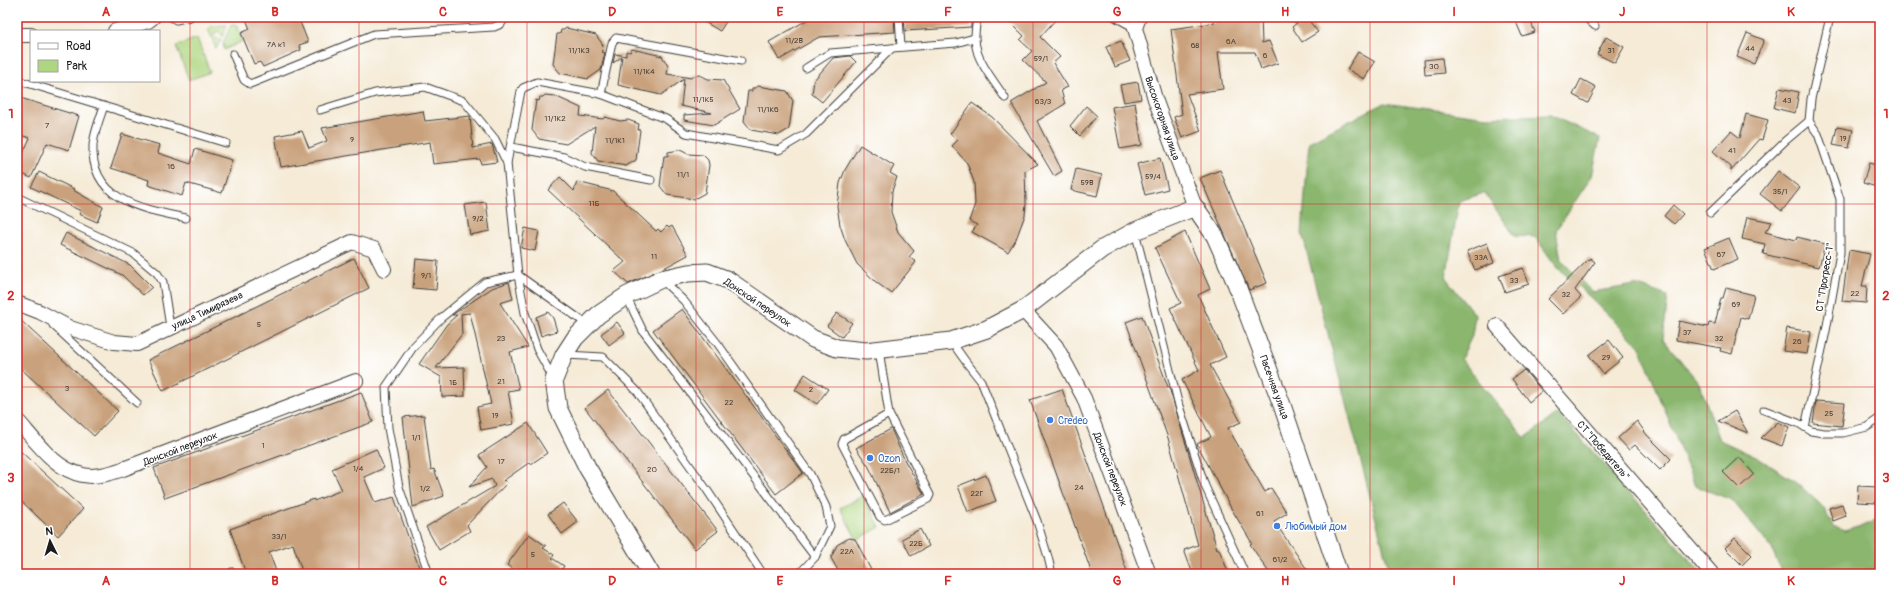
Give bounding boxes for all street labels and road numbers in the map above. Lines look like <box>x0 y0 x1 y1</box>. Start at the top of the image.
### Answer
street label: Высокогорная улица <box>1142 75 1182 162</box>
street label: СТ "Прогресс-1" <box>1814 242 1836 312</box>
street label: Донской переулок <box>721 275 793 330</box>
street label: улица Тимирязева <box>169 289 245 333</box>
street label: Пасечная улица <box>1257 354 1291 421</box>
street label: СТ "Победитель" <box>1574 419 1632 483</box>
street label: Донской переулок <box>141 429 219 469</box>
street label: Донской переулок <box>1090 430 1130 508</box>

